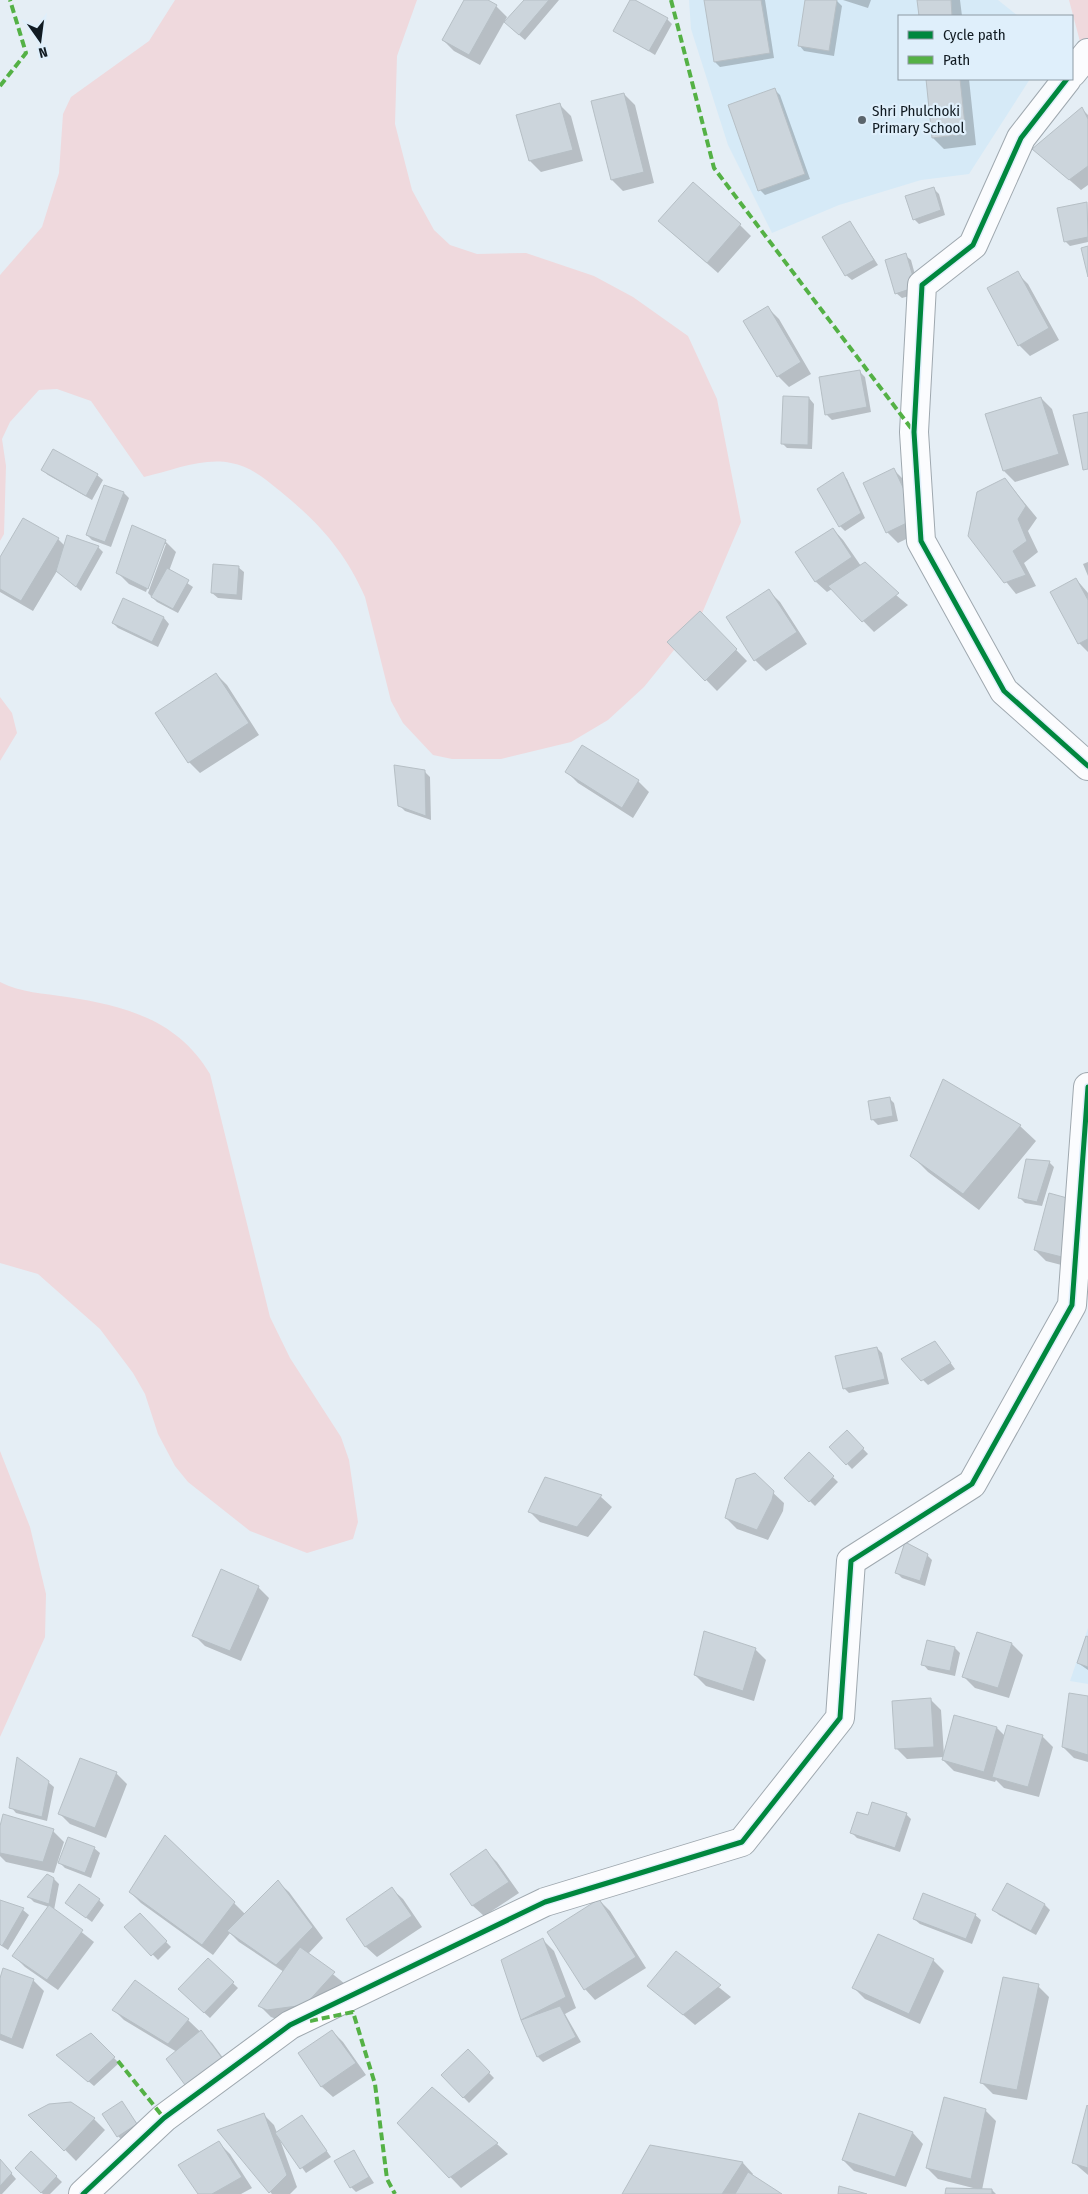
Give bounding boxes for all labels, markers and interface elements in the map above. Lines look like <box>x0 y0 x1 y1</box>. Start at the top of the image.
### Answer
north arrow <box>15 15 65 65</box>
legend <box>898 15 1073 80</box>
text: Cycle path <box>943 26 1006 44</box>
text: N <box>37 43 49 61</box>
text: Path <box>943 51 970 69</box>
place label: Shri Phulchoki Primary School <box>872 102 964 137</box>
marker: Shri Phulchoki Primary School <box>856 114 868 126</box>

